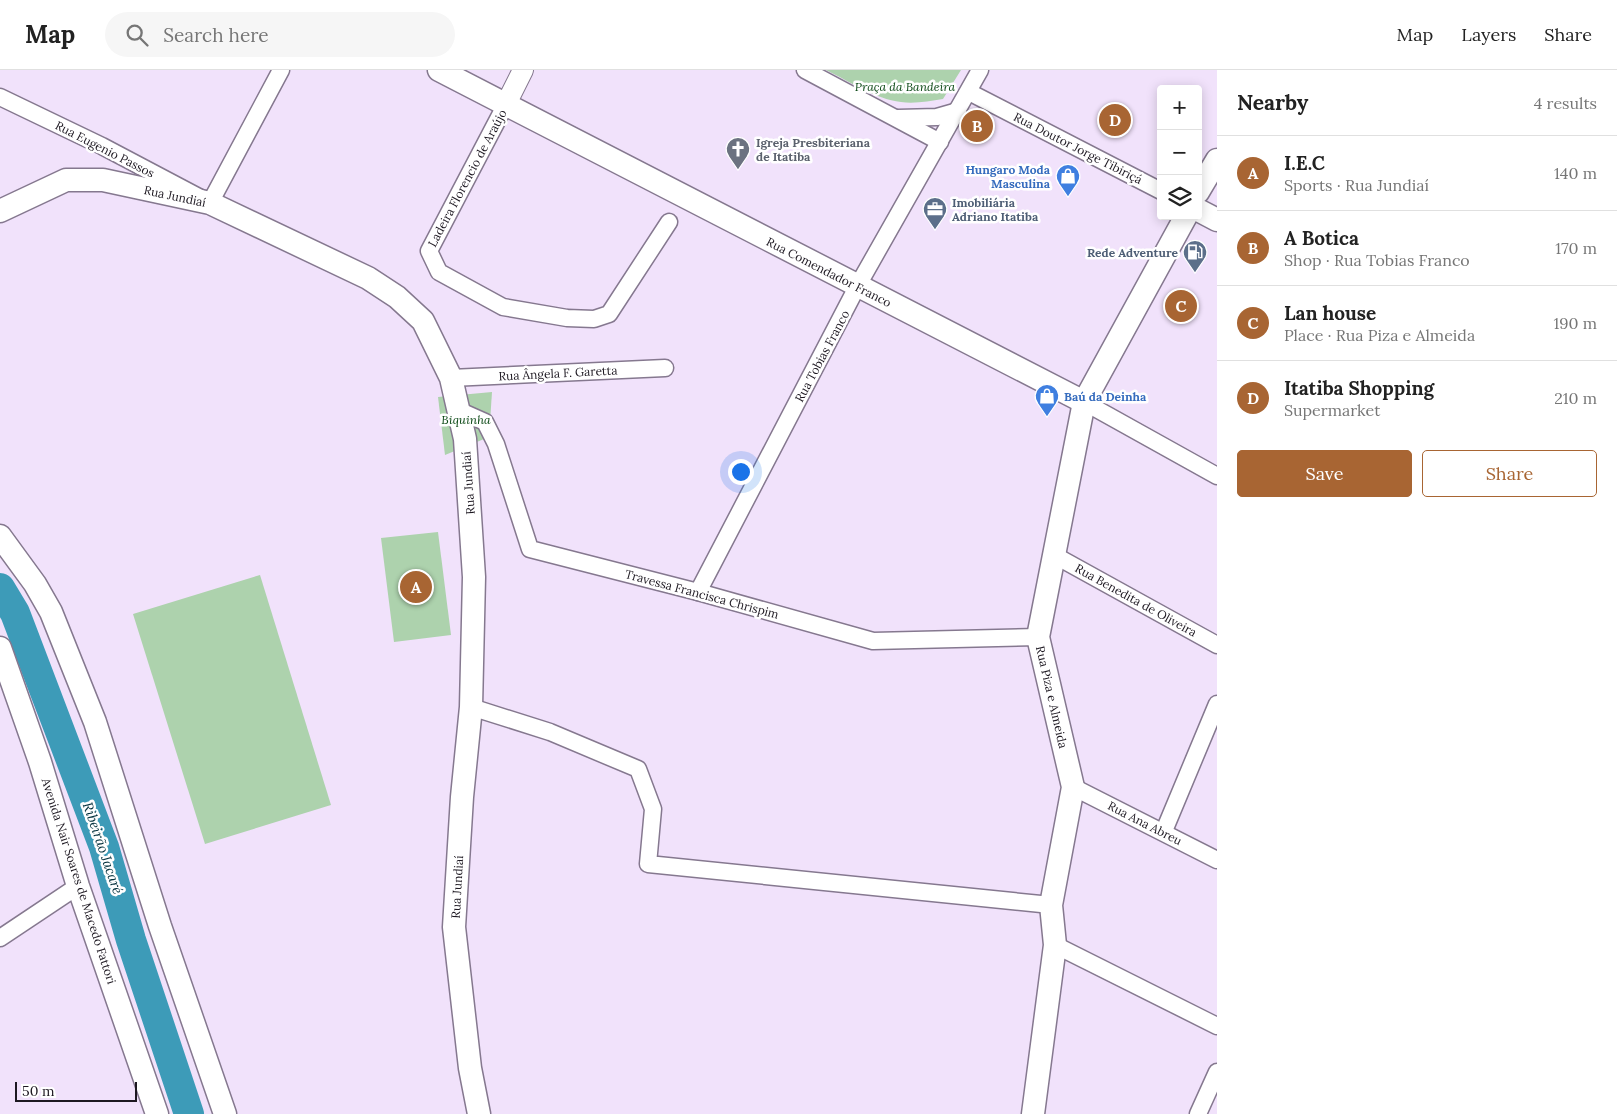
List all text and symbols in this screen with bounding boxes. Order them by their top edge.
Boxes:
search box [105,12,455,57]
text: Map [25,19,75,50]
icon: search [123,21,151,49]
text: Search here [163,23,269,47]
text: Map [1397,23,1433,46]
text: Layers [1461,23,1516,46]
text: Share [1544,23,1592,46]
park label: Praça da Bandeira [855,79,956,94]
map controls [1157,85,1202,220]
button: + [1157,85,1202,130]
text: Nearby [1237,89,1308,116]
text: 4 results [1534,93,1597,113]
pin: D [1099,101,1131,139]
street label: Ladeira Florencio de Araújo [424,107,510,249]
pin: B [961,107,993,145]
street label: Rua Doutor Jorge Tibiriçá [1011,109,1145,187]
street label: Rua Eugenio Passos [53,117,158,181]
button: − [1157,130,1202,175]
place label: Igreja Presbiteriana de Itatiba [756,135,871,164]
church icon: Igreja Presbiteriana de Itatiba [725,136,751,170]
text: I.E.C [1284,151,1325,175]
place label: Hungaro Moda Masculina [965,162,1051,191]
shop icon: Hungaro Moda Masculina [1055,163,1081,197]
text: A [1248,163,1258,183]
text: 140 m [1554,163,1597,183]
button: layers [1157,175,1202,220]
text: Sports · Rua Jundiaí [1284,175,1429,195]
street label: Rua Jundiaí [143,182,207,210]
place label: Imobiliária Adriano Itatiba [952,195,1039,224]
office icon: Imobiliária Adriano Itatiba [922,196,948,230]
text: A Botica [1284,226,1359,250]
street label: Rua Comendador Franco [764,234,894,310]
text: B [1248,238,1258,258]
text: 170 m [1555,238,1597,258]
fuel station icon: Rede Adventure [1182,239,1208,273]
place label: Rede Adventure [1087,245,1179,260]
text: Shop · Rua Tobias Franco [1284,250,1470,270]
pin: C [1165,287,1197,325]
text: Lan house [1284,301,1376,325]
street label: Rua Tobias Franco [791,308,853,404]
text: C [1247,313,1259,333]
text: 190 m [1553,313,1597,333]
text: Place · Rua Piza e Almeida [1284,325,1475,345]
street label: Rua Ângela F. Garetta [498,362,618,384]
text: Itatiba Shopping [1284,376,1434,400]
shop icon: Baú da Deinha [1034,383,1060,417]
text: D [1247,388,1259,408]
text: 210 m [1554,388,1597,408]
place label: Baú da Deinha [1064,389,1147,404]
text: Supermarket [1284,400,1380,420]
park label: Biquinha [441,412,491,427]
button: Save [1237,450,1412,497]
button: Share [1422,450,1597,497]
street label: Rua Jundiaí [458,451,478,515]
your location [728,459,754,485]
street label: Rua Benedita de Oliveira [1073,560,1199,640]
street label: Travessa Francisca Chrispim [623,566,781,622]
pin: A [400,568,432,606]
street label: Rua Piza e Almeida [1033,644,1071,750]
street label: Avenida Nair Soares de Macedo Fattori [38,775,119,986]
street label: Rua Ana Abreu [1105,798,1185,848]
water label: Ribeirão Jacaré [79,800,127,897]
street label: Rua Jundiaí [448,855,466,919]
scale bar [15,1079,138,1102]
text: 50 m [22,1082,55,1100]

